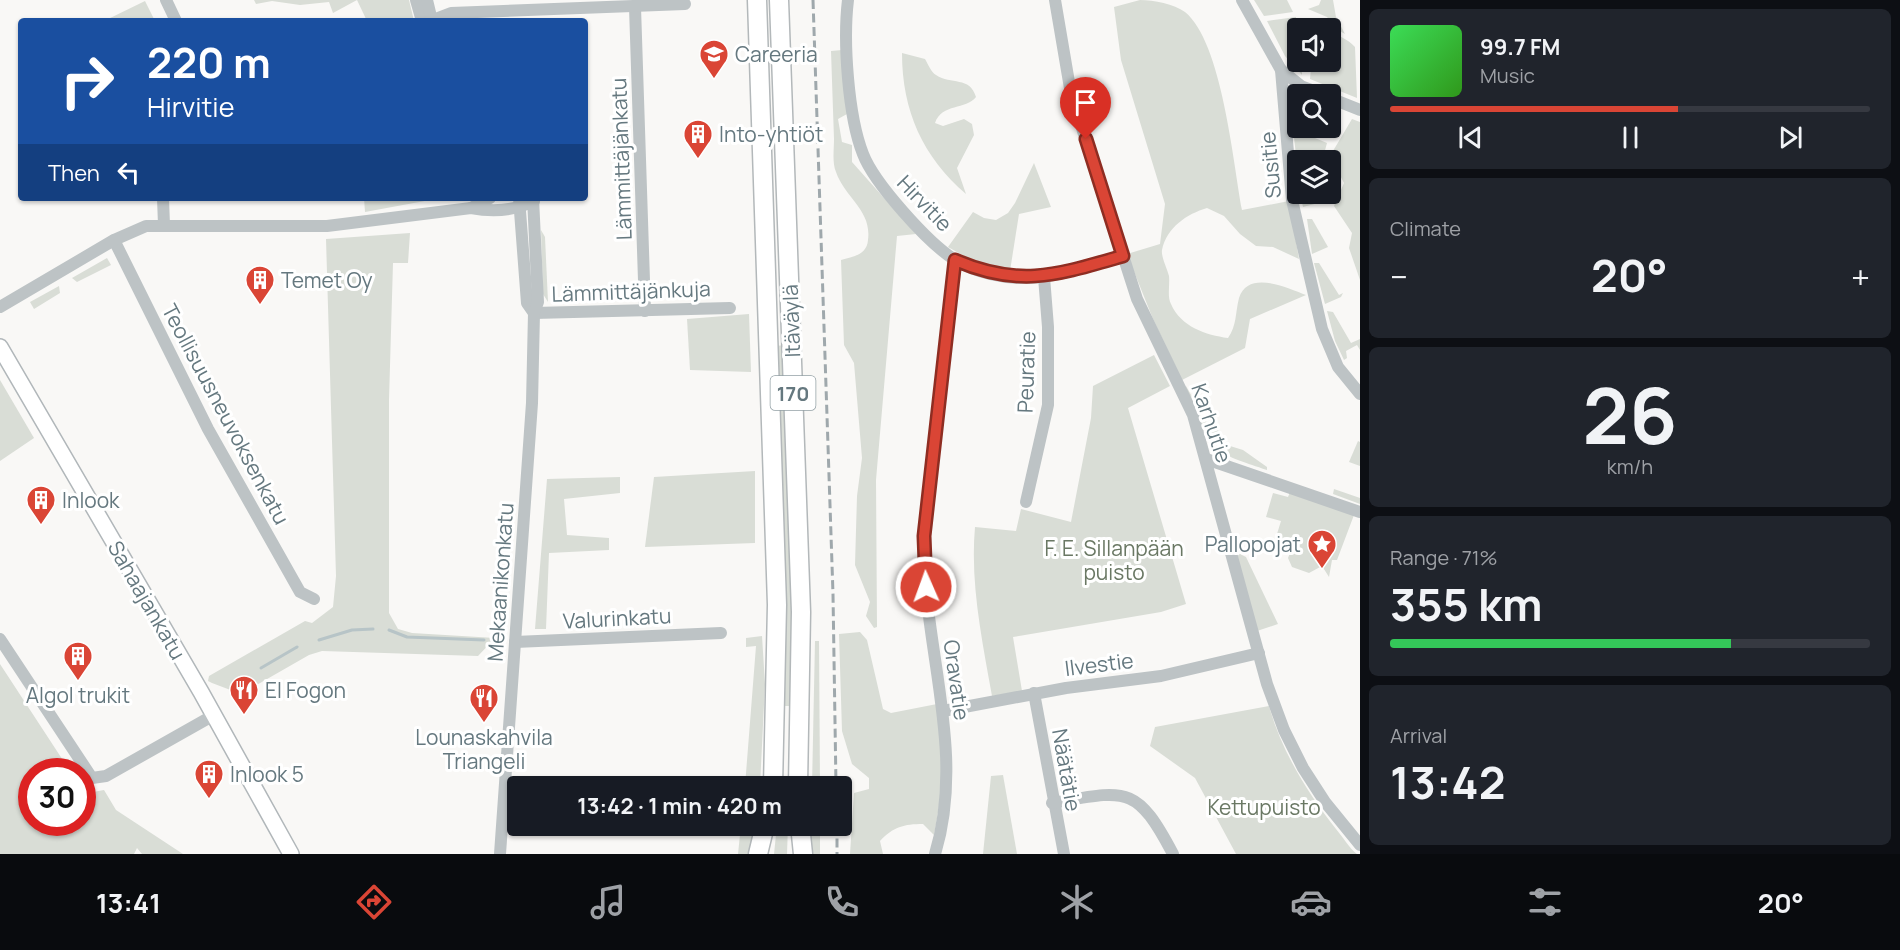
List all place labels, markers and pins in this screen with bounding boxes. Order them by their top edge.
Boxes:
school or university icon: Careeria [698,38,730,80]
place label: Careeria [735,40,818,68]
pin [1060,77,1111,139]
building icon: Into-yhtiöt [682,118,714,160]
place label: Into-yhtiöt [719,120,823,148]
building icon: Temet Oy [244,264,276,306]
place label: Temet Oy [281,266,373,294]
building icon: Inlook [25,484,57,526]
place label: Inlook [62,486,120,514]
place icon: Pallopojat [1306,528,1338,570]
place label: Pallopojat [1205,530,1301,558]
building icon: Algol trukit [62,640,94,682]
restaurant icon: El Fogon [228,674,260,716]
place label: El Fogon [265,676,346,704]
place label: Algol trukit [26,681,130,709]
restaurant icon: Lounaskahvila Triangeli [468,682,500,724]
place label: Lounaskahvila Triangeli [415,723,553,775]
building icon: Inlook 5 [193,758,225,800]
place label: Inlook 5 [230,760,304,788]

